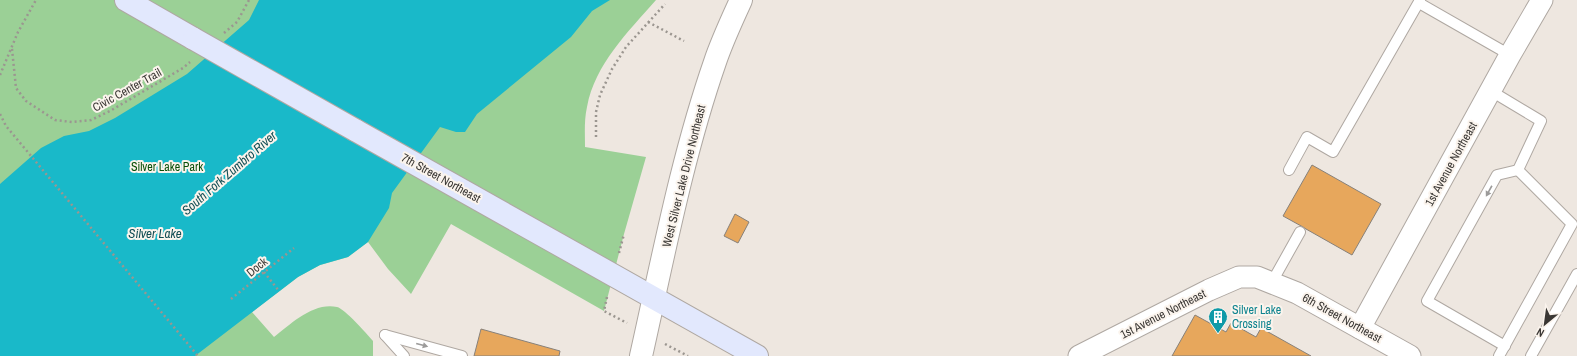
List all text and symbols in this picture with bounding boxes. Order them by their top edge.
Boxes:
street label: Civic Center Trail [90,64,164,116]
street label: West Silver Lake Drive Northeast [659,103,709,249]
street label: 1st Avenue Northeast [1421,119,1481,209]
water label: South Fork Zumbro River [178,127,280,219]
street label: 7th Street Northeast [399,150,484,206]
park label: Silver Lake Park [131,159,203,175]
one-way arrow [1485,185,1492,197]
water label: Silver Lake [128,225,182,242]
street label: Dock [243,254,271,280]
street label: 1st Avenue Northeast [1118,285,1209,342]
street label: 6th Street Northeast [1300,290,1385,346]
place label: Silver Lake Crossing [1232,302,1281,332]
north arrow [1525,304,1565,344]
building icon: Silver Lake Crossing [1207,306,1229,334]
text: N [1534,325,1546,340]
one-way arrow [417,342,429,348]

